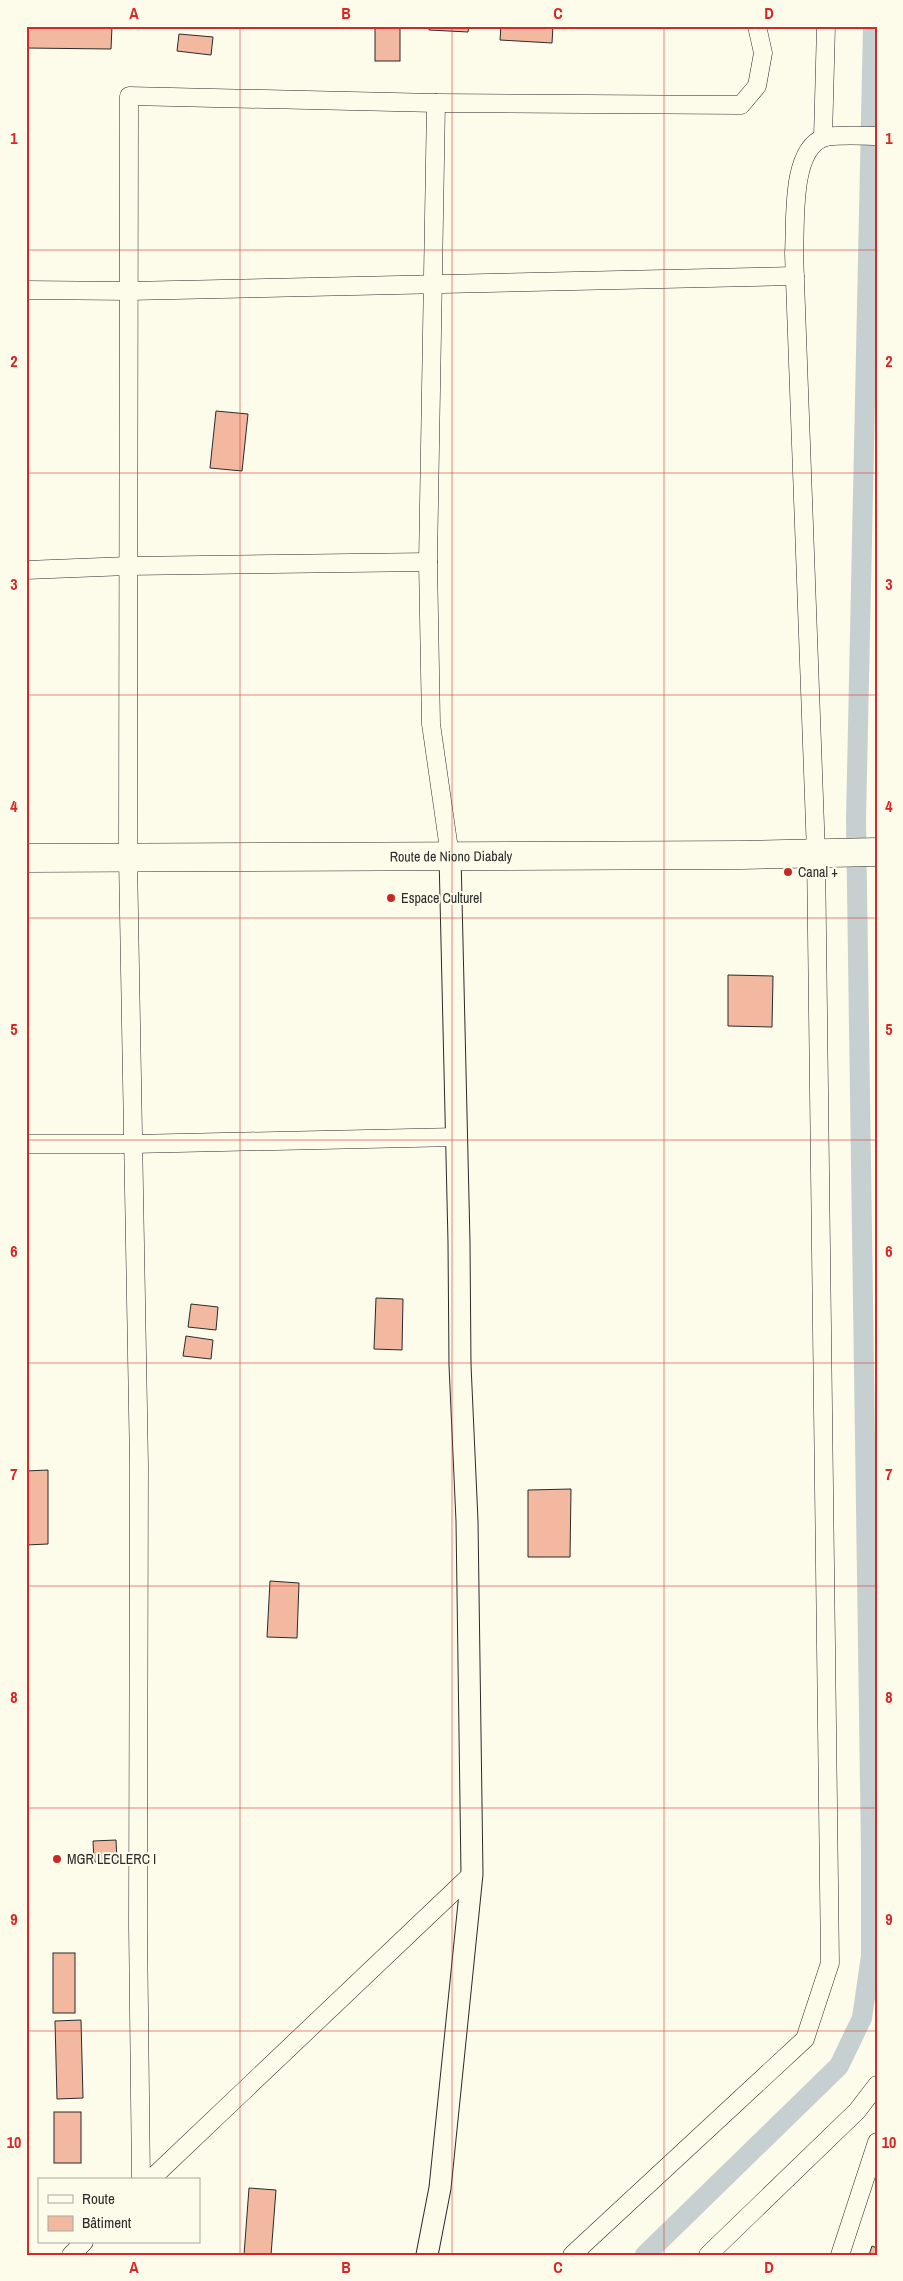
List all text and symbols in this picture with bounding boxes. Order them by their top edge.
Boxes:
text: A [129,2,139,24]
text: B [341,2,351,24]
text: C [553,2,563,24]
text: D [764,2,774,24]
text: 1 [10,127,18,149]
text: 1 [885,127,893,149]
text: 2 [10,350,18,372]
text: 2 [885,350,893,372]
text: 3 [10,573,18,595]
text: 3 [885,573,893,595]
text: 4 [10,795,18,817]
text: 4 [885,795,893,817]
street label: Route de Niono Diabaly [390,847,513,865]
place label: Canal + [798,863,838,881]
marker: Canal + [782,866,794,878]
place label: Espace Culturel [401,889,482,907]
marker: Espace Culturel [385,892,397,904]
text: 5 [10,1018,18,1040]
text: 5 [885,1018,893,1040]
text: 6 [10,1240,18,1262]
text: 6 [885,1240,893,1262]
text: 7 [10,1463,18,1485]
text: 7 [885,1463,893,1485]
text: 8 [10,1686,18,1708]
text: 8 [885,1686,893,1708]
place label: MGR LECLERC I [67,1850,156,1868]
marker: MGR LECLERC I [51,1853,63,1865]
text: 9 [10,1908,18,1930]
text: 9 [885,1908,893,1930]
text: 10 [7,2131,21,2153]
text: 10 [882,2131,896,2153]
legend [38,2178,200,2244]
text: Route [82,2188,115,2209]
text: Bâtiment [82,2212,132,2233]
text: A [129,2256,139,2278]
text: B [341,2256,351,2278]
text: C [553,2256,563,2278]
text: D [764,2256,774,2278]

